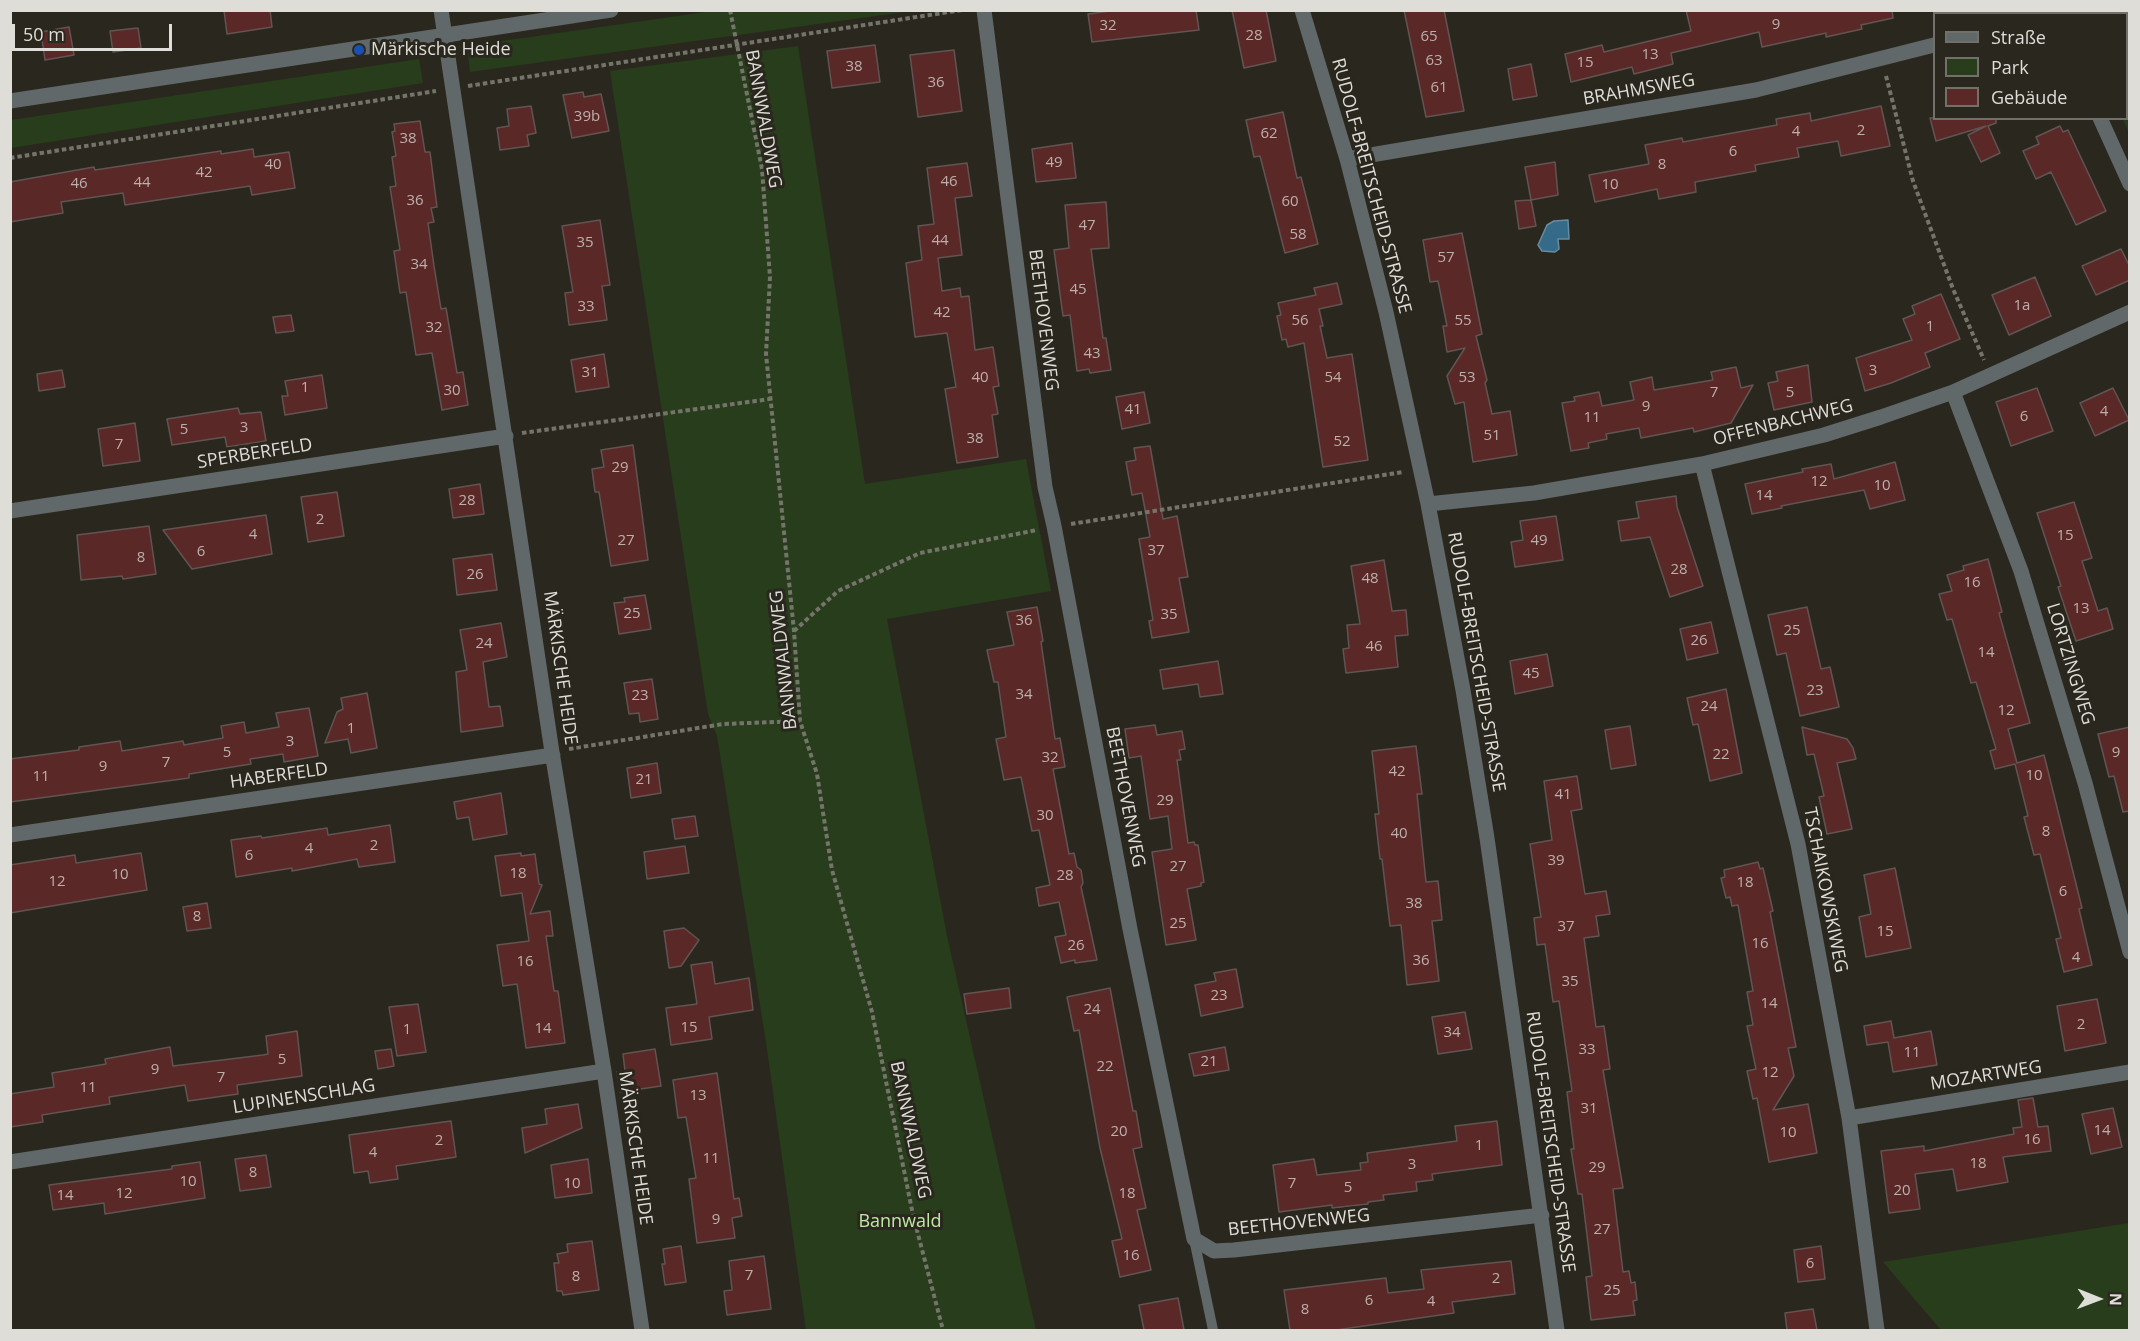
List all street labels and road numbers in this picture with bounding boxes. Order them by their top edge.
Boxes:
street label: BANNWALDWEG [740,48,786,190]
street label: RUDOLF-BREITSCHEID-STRASSE [1326,56,1416,316]
street label: BRAHMSWEG [1581,70,1697,110]
street label: BEETHOVENWEG [1024,248,1062,392]
street label: OFFENBACHWEG [1711,395,1855,451]
street label: SPERBERFELD [196,434,314,474]
street label: RUDOLF-BREITSCHEID-STRASSE [1442,530,1510,794]
street label: BANNWALDWEG [766,589,802,731]
street label: MÄRKISCHE HEIDE [539,590,581,746]
street label: LORTZINGWEG [2041,601,2099,727]
street label: BEETHOVENWEG [1101,725,1149,869]
street label: HABERFELD [228,758,330,794]
street label: TSCHAIKOWSKIWEG [1798,805,1852,975]
street label: RUDOLF-BREITSCHEID-STRASSE [1521,1010,1579,1274]
street label: MOZARTWEG [1929,1057,2043,1095]
street label: BANNWALDWEG [885,1059,935,1201]
street label: MÄRKISCHE HEIDE [614,1070,656,1226]
street label: LUPINENSCHLAG [231,1075,377,1119]
street label: BEETHOVENWEG [1227,1205,1371,1241]

